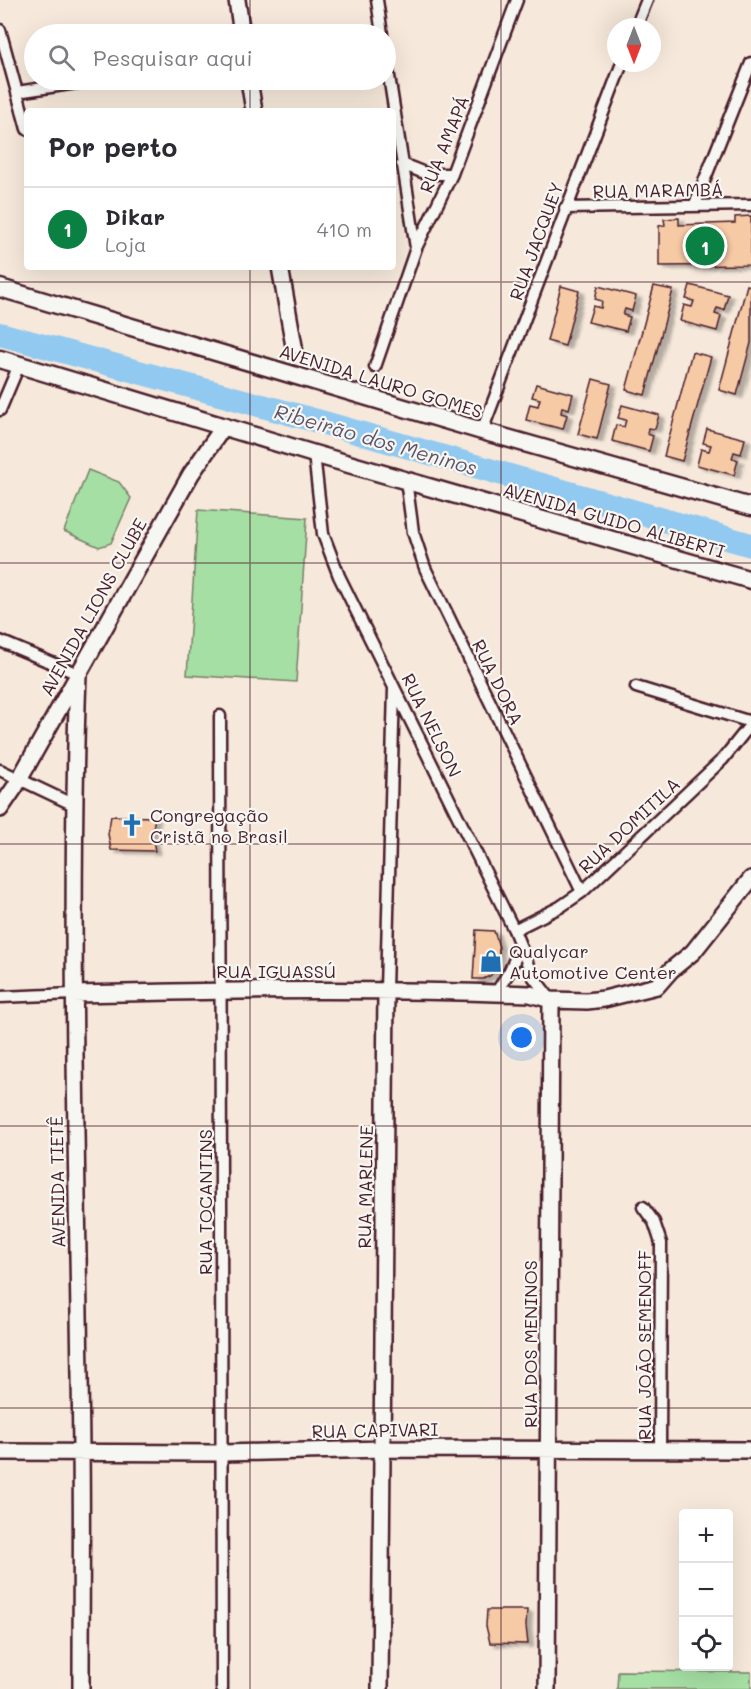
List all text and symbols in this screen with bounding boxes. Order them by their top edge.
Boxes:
north arrow [607,18,661,72]
search box [24,24,396,90]
icon: search [45,41,78,74]
text: Pesquisar aqui [93,43,253,72]
street label: RUA AMAPÁ [414,92,474,196]
text: Por perto [48,130,177,164]
street label: RUA MARAMBÁ [593,177,723,203]
street label: RUA JACQUEY [504,179,568,303]
text: Dikar [105,202,165,231]
text: 1 [63,216,72,242]
text: 410 m [317,216,372,242]
pin: 1 [686,224,724,268]
text: Loja [105,231,147,257]
street label: AVENIDA LAURO GOMES [276,339,486,423]
water label: Ribeirão dos Meninos [272,398,480,480]
street label: AVENIDA GUIDO ALIBERTI [500,477,728,563]
street label: AVENIDA LIONS CLUBE [34,514,152,700]
street label: RUA DORA [467,635,529,729]
street label: RUA NELSON [397,669,467,781]
street label: RUA DOMITILA [573,772,685,878]
place label: Congregação Cristã no Brasil [150,803,288,848]
church icon: Congregação Cristã no Brasil [119,812,145,838]
place label: Qualycar Automotive Center [509,939,677,984]
shop icon: Qualycar Automotive Center [478,948,504,974]
street label: RUA IGUASSÚ [216,959,336,983]
your location [507,1023,536,1052]
street label: AVENIDA TIETÊ [44,1116,70,1248]
street label: RUA MARLENE [352,1125,378,1249]
street label: RUA TOCANTINS [193,1129,217,1275]
street label: RUA JOÃO SEMENOFF [632,1250,656,1440]
street label: RUA DOS MENINOS [518,1260,542,1428]
street label: RUA CAPIVARI [311,1417,439,1443]
map controls [679,1509,733,1671]
button: + [679,1509,733,1563]
button: − [679,1563,733,1617]
button: locate [679,1617,733,1671]

